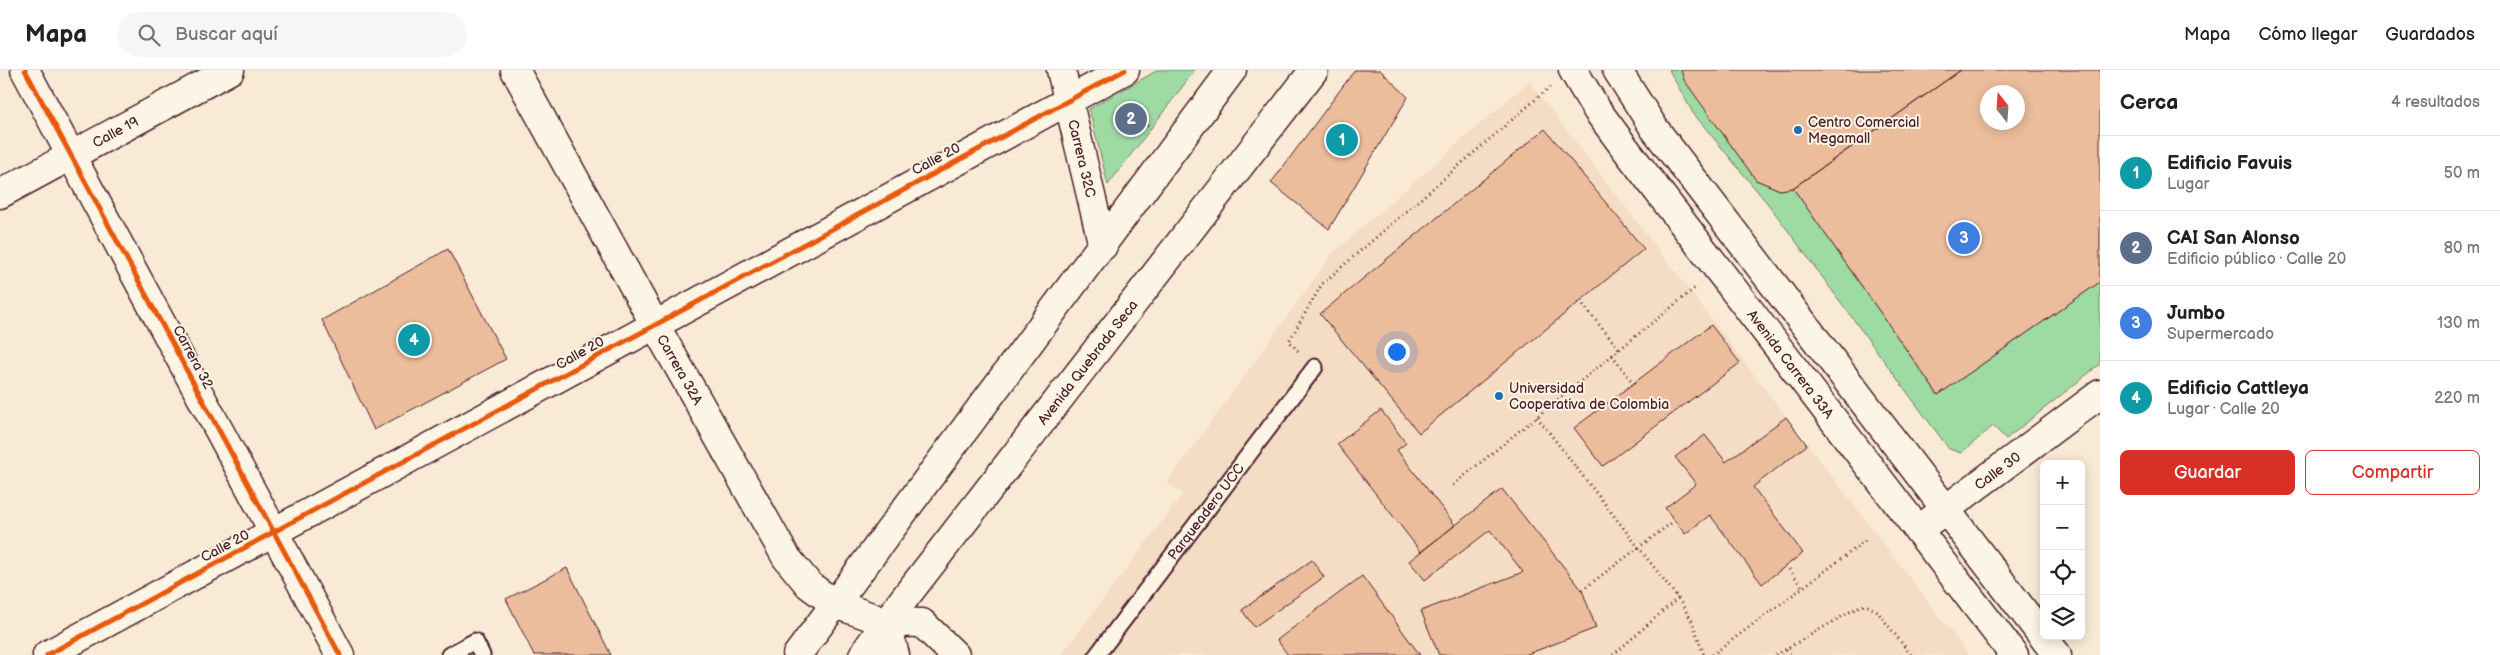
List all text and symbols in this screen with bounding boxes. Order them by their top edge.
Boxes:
search box [117,12,467,57]
text: Mapa [25,20,87,49]
icon: search [135,21,163,49]
text: Buscar aquí [175,23,278,46]
text: Mapa [2184,24,2230,45]
text: Cómo llegar [2258,24,2357,45]
text: Guardados [2385,24,2475,45]
north arrow [1980,85,2025,130]
text: Cerca [2120,90,2178,115]
text: 4 resultados [2391,93,2480,112]
pin: 2 [1115,100,1147,138]
street label: Calle 19 [89,113,141,151]
place label: Centro Comercial Megamall [1808,114,1919,147]
street label: Carrera 32C [1065,118,1100,199]
pin: 1 [1326,121,1358,159]
marker: Centro Comercial Megamall [1792,124,1804,136]
street label: Calle 20 [909,139,963,179]
text: Edificio Favuis [2167,152,2292,175]
text: 1 [2133,164,2139,183]
text: 50 m [2444,164,2480,183]
text: Lugar [2167,175,2209,194]
pin: 3 [1948,219,1980,257]
text: CAI San Alonso [2167,227,2300,250]
text: 2 [2131,239,2141,258]
text: 80 m [2444,239,2480,258]
text: Edificio público · Calle 20 [2167,250,2346,269]
street label: Avenida Quebrada Seca [1034,296,1141,428]
text: Jumbo [2167,302,2225,325]
street label: Avenida Carrera 33A [1744,306,1838,422]
text: 3 [2131,314,2141,333]
text: 130 m [2437,314,2480,333]
pin: 4 [398,321,430,359]
street label: Carrera 32 [169,322,217,392]
text: Supermercado [2167,325,2274,344]
street label: Carrera 32A [654,331,707,408]
street label: Calle 20 [553,333,607,373]
your location [1384,339,1410,365]
text: Edificio Cattleya [2167,377,2309,400]
place label: Universidad Cooperativa de Colombia [1509,380,1669,413]
text: 4 [2131,389,2141,408]
text: 220 m [2434,389,2480,408]
marker: Universidad Cooperativa de Colombia [1493,390,1505,402]
text: Lugar · Calle 20 [2167,400,2280,419]
street label: Calle 30 [1971,448,2024,493]
button: Guardar [2120,450,2295,495]
button: Compartir [2305,450,2480,495]
street label: Parqueadero UCC [1164,460,1248,563]
map controls [2040,460,2085,640]
button: + [2040,460,2085,505]
button: − [2040,505,2085,550]
street label: Calle 20 [198,526,252,566]
button: locate [2040,550,2085,595]
button: layers [2040,595,2085,640]

